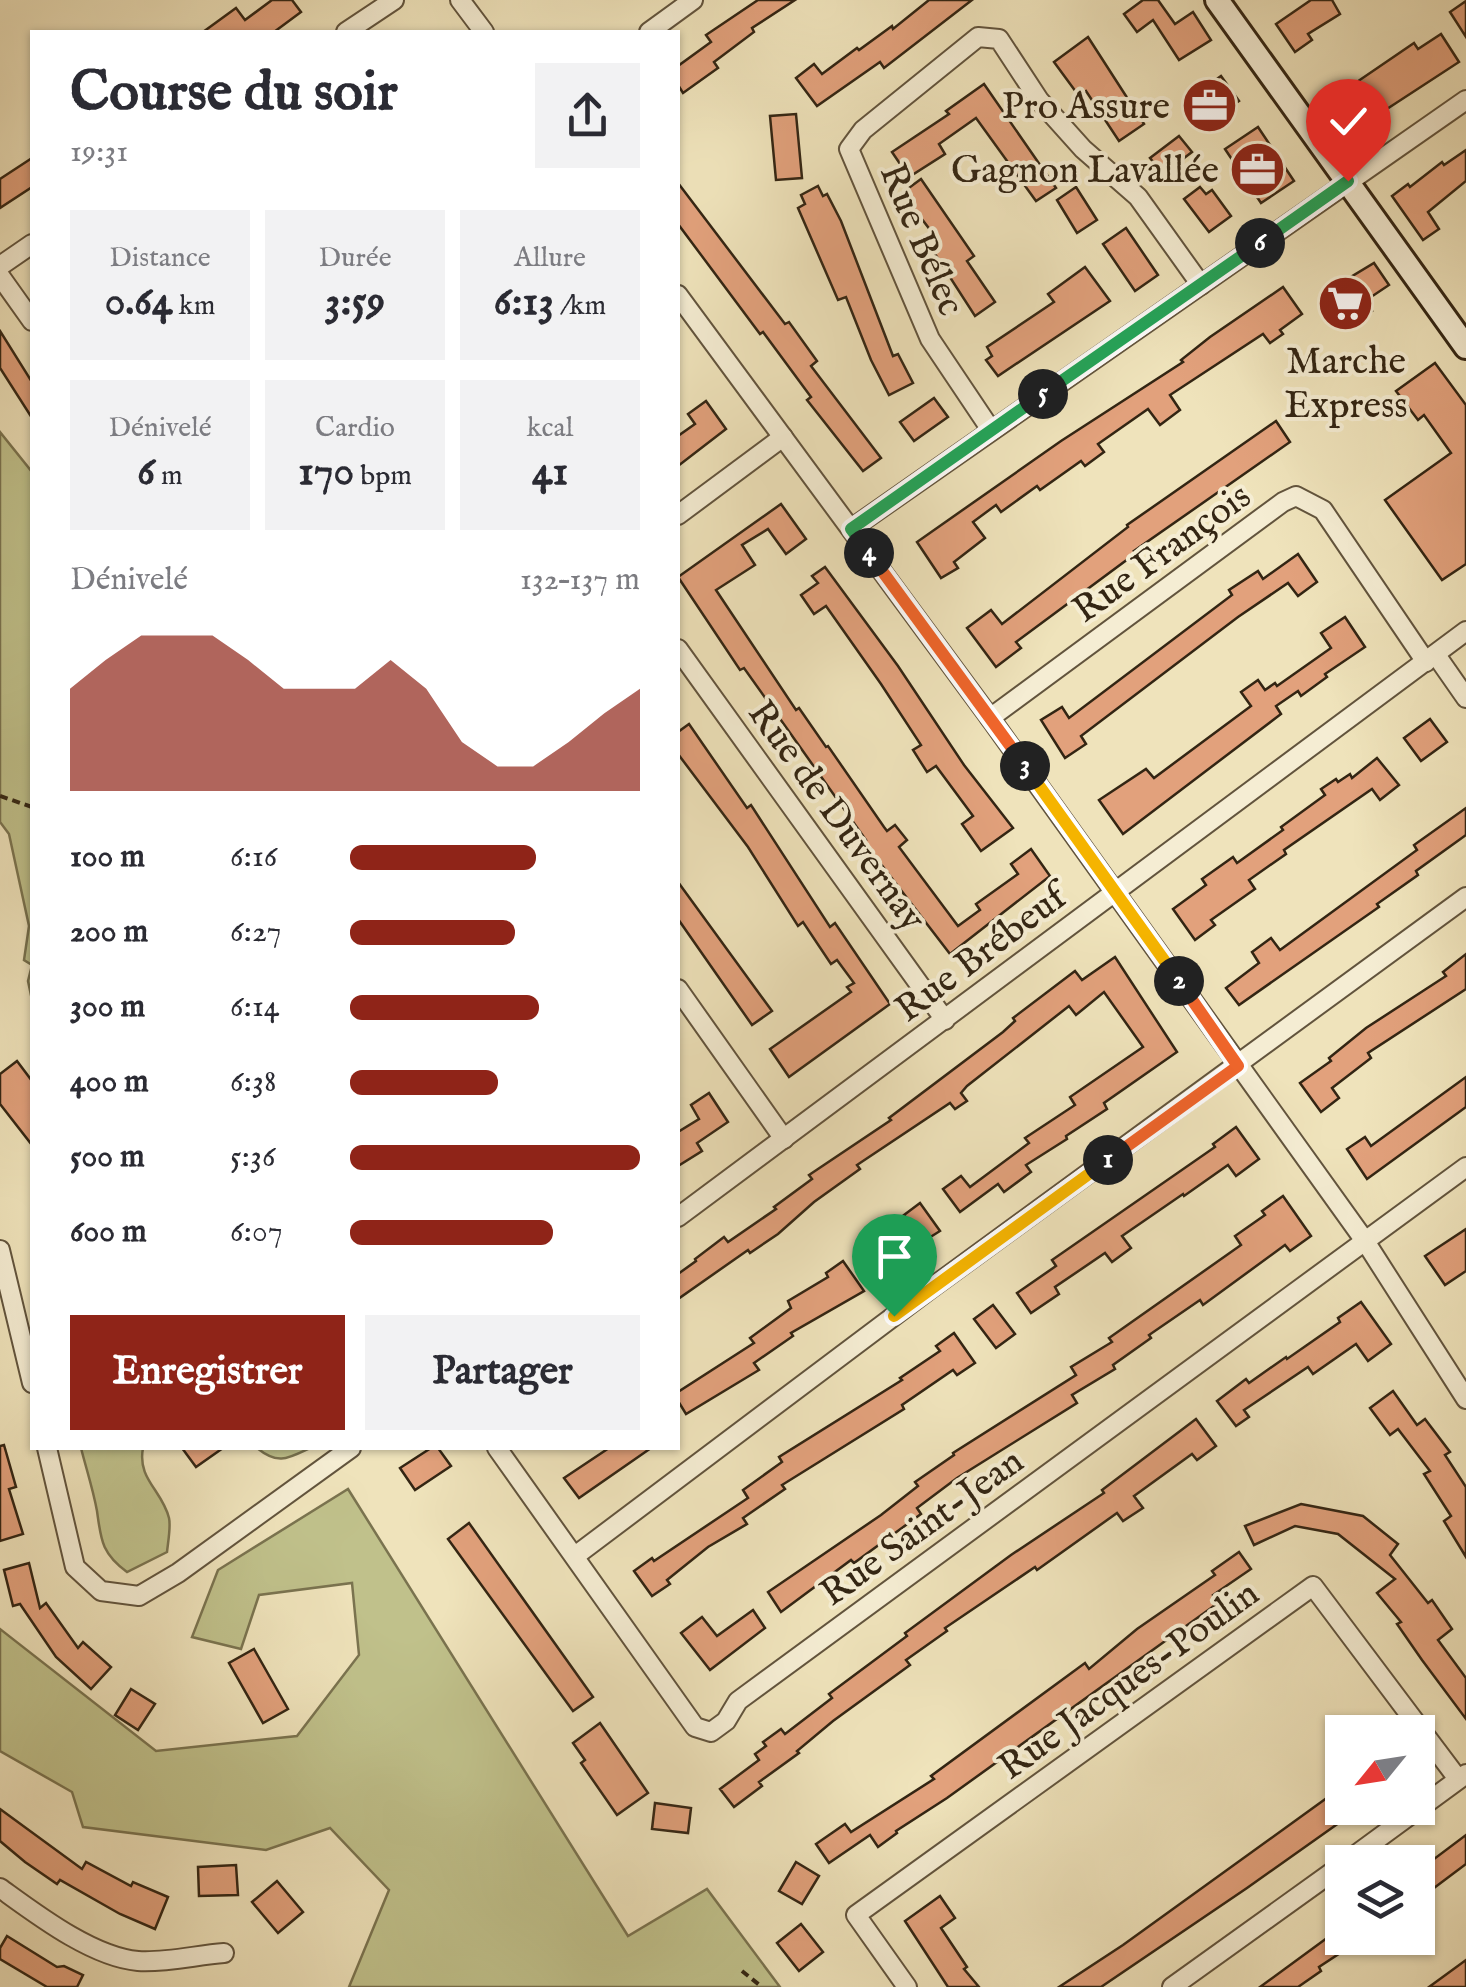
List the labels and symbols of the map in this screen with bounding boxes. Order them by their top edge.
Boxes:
office icon: Pro Assure [1179,75,1239,135]
pin [1306,79,1391,182]
place label: Pro Assure [1002,84,1170,132]
office icon: Gagnon Lavallée [1228,139,1288,199]
place label: Gagnon Lavallée [951,148,1219,196]
street label: Rue Bélec [867,157,974,324]
pin: 6 [1235,218,1285,268]
supermarket icon: Marche Express [1316,273,1376,333]
place label: Marche Express [1284,339,1408,431]
pin: 5 [1018,369,1068,419]
street label: Rue François [1064,474,1261,635]
pin: 4 [844,528,894,578]
street label: Rue de Duvernay [736,692,936,942]
pin: 3 [1000,741,1050,791]
street label: Rue Brébeuf [887,871,1082,1034]
pin: 2 [1154,956,1204,1006]
pin: 1 [1083,1135,1133,1185]
pin [852,1214,937,1317]
street label: Rue Saint-Jean [812,1439,1034,1618]
street label: Rue Jacques-Poulin [990,1571,1269,1792]
north arrow [1325,1715,1435,1825]

